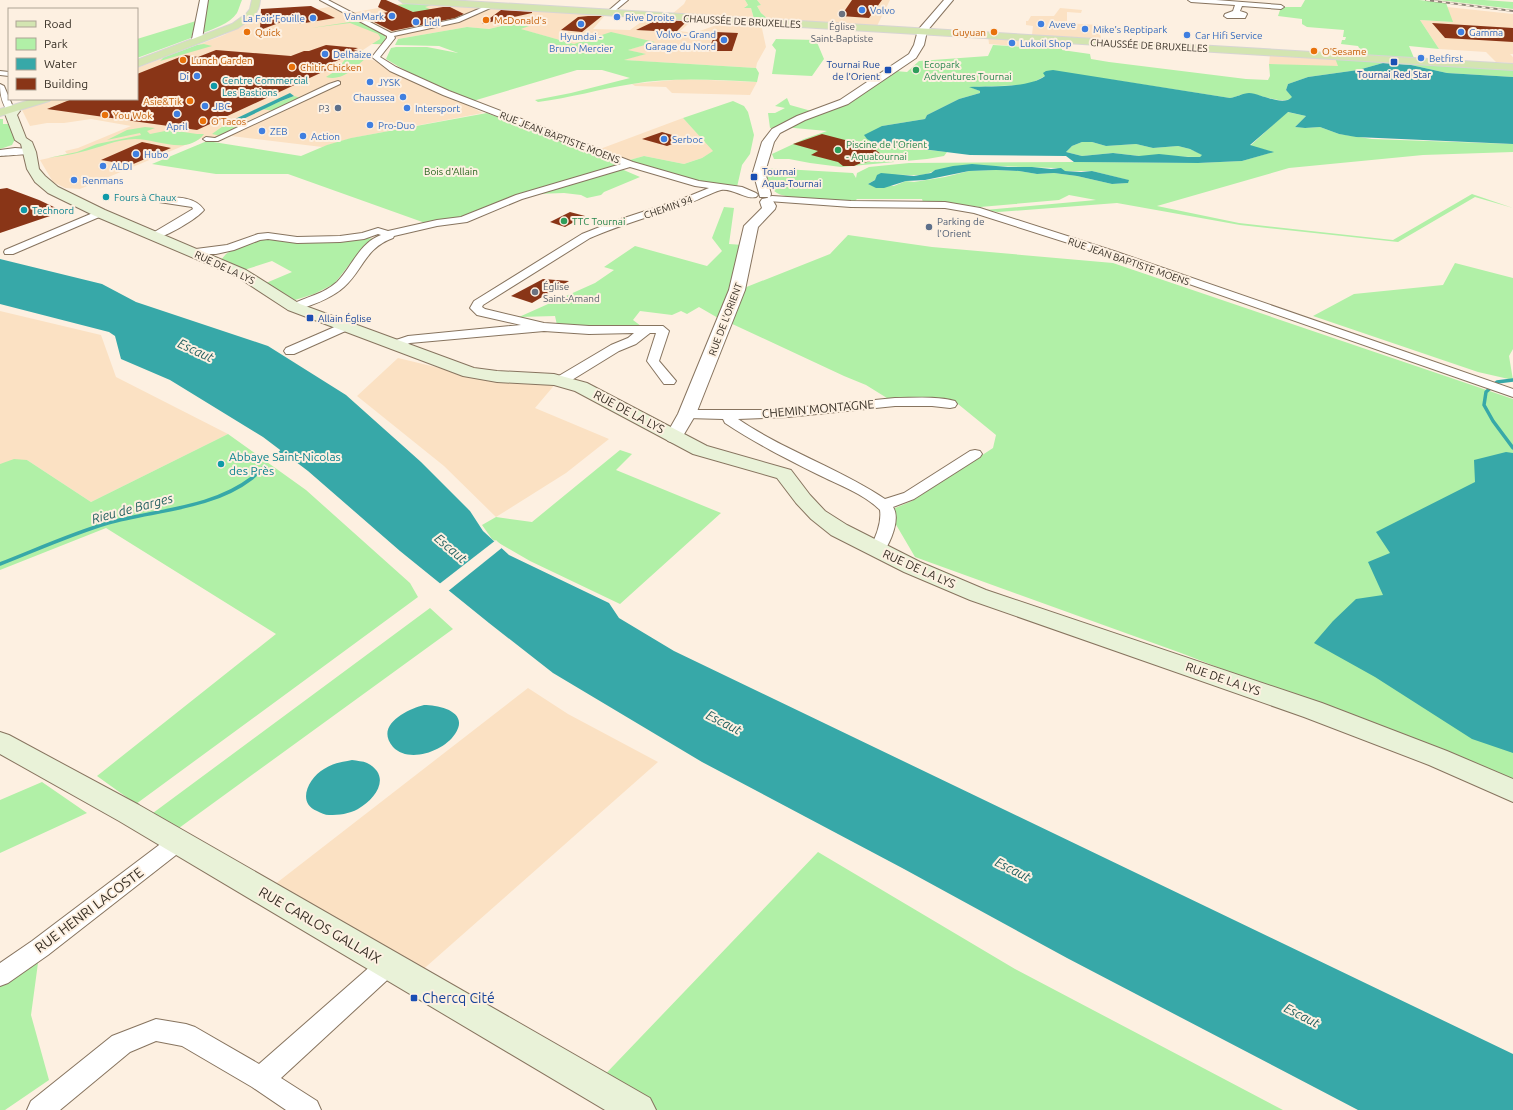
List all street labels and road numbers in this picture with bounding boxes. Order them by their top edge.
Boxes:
street label: CHAUSSÉE DE BRUXELLES [683,12,801,30]
street label: CHAUSSÉE DE BRUXELLES [1090,36,1208,54]
street label: RUE JEAN BAPTISTE MOENS [498,109,621,165]
street label: CHEMIN 94 [642,194,694,221]
street label: RUE JEAN BAPTISTE MOENS [1067,235,1191,287]
street label: RUE DE LA LYS [193,249,257,286]
street label: RUE DE L'ORIENT [707,281,745,357]
street label: RUE DE LA LYS [592,387,667,436]
street label: CHEMIN MONTAGNE [761,397,875,420]
street label: RUE DE LA LYS [881,547,958,590]
street label: RUE DE LA LYS [1184,660,1262,697]
street label: RUE HENRI LACOSTE [32,864,146,956]
street label: RUE CARLOS GALLAIX [256,883,384,967]

